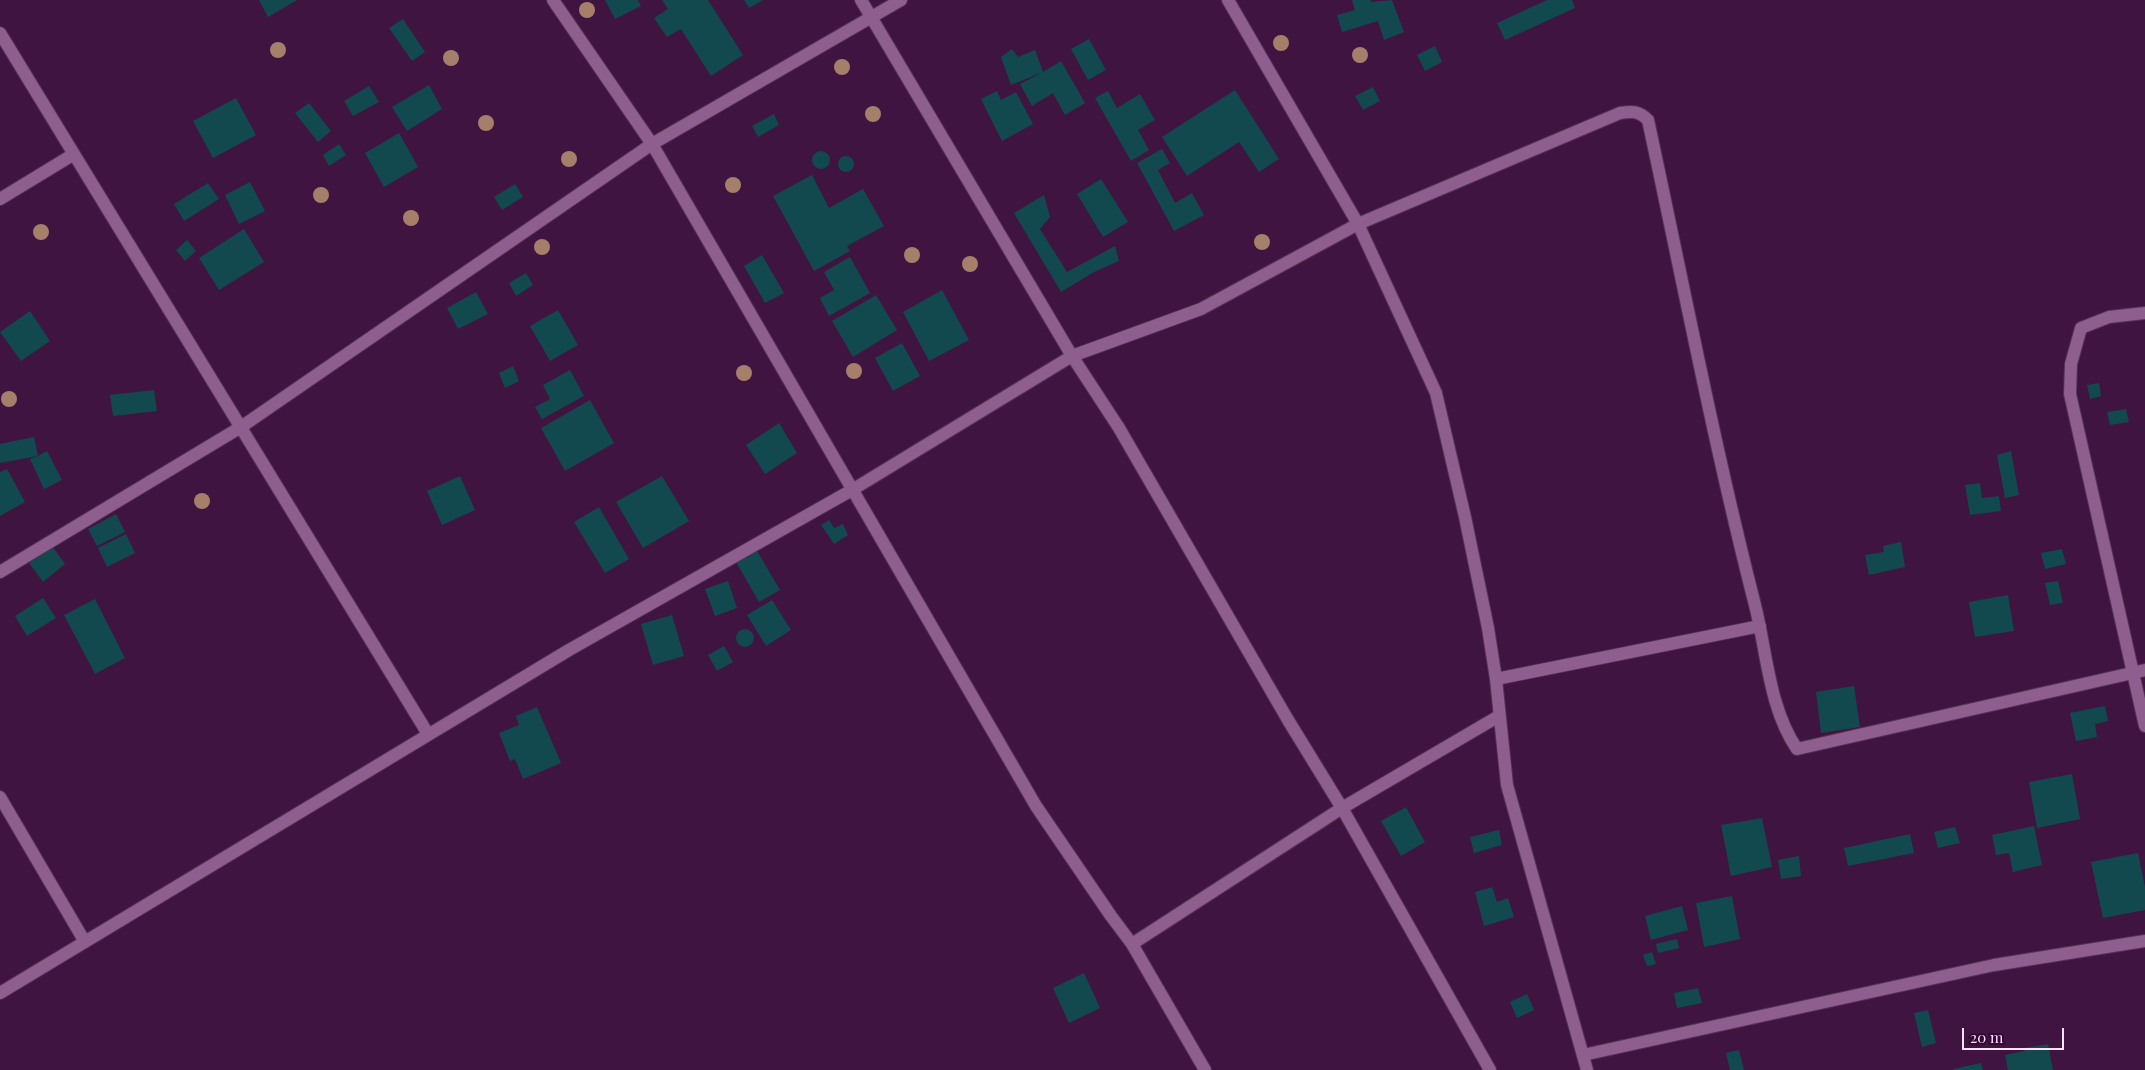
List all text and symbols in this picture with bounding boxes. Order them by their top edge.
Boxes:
scale bar [1965,1018,2068,1050]
text: 20 m [1970,1027,2003,1047]

